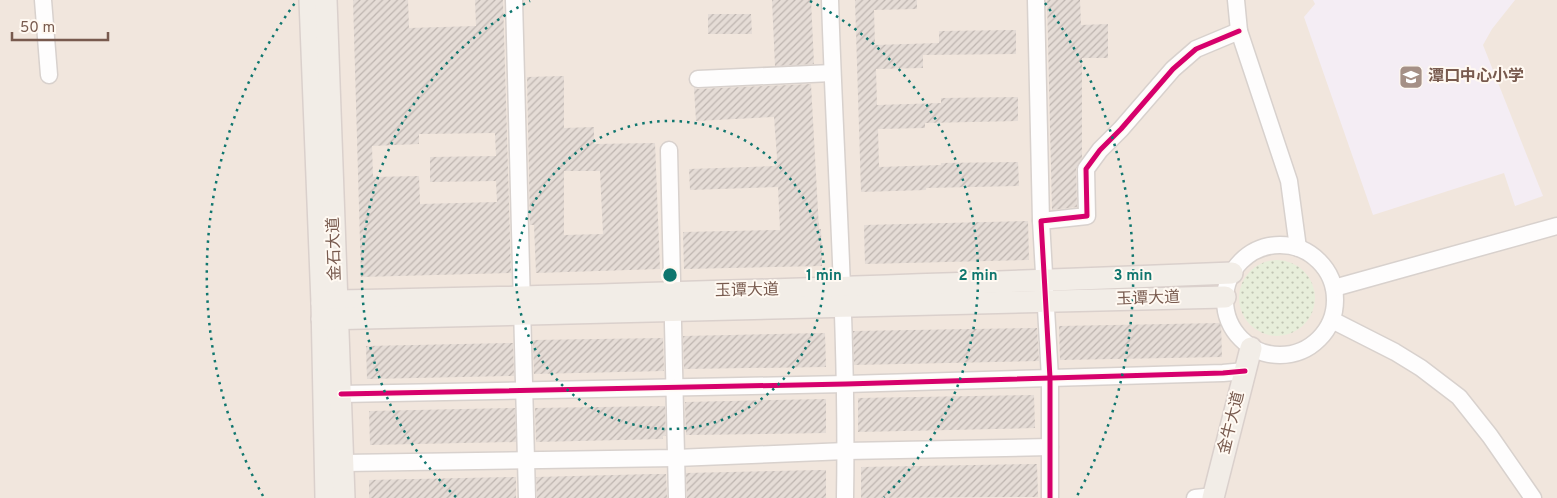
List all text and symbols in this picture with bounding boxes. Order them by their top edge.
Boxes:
scale bar [12,10,109,42]
text: 50 m [20,19,55,38]
school or university icon: 潭口中心小学 [1398,64,1424,90]
place label: 潭口中心小学 [1428,67,1524,87]
street label: 金石大道 [324,217,346,281]
centre of rings [661,266,679,284]
text: 1 min [806,267,842,286]
text: 2 min [958,267,998,286]
text: 3 min [1113,267,1153,286]
street label: 玉谭大道 [715,280,779,302]
street label: 玉谭大道 [1116,288,1180,310]
street label: 金牛大道 [1215,390,1249,456]

